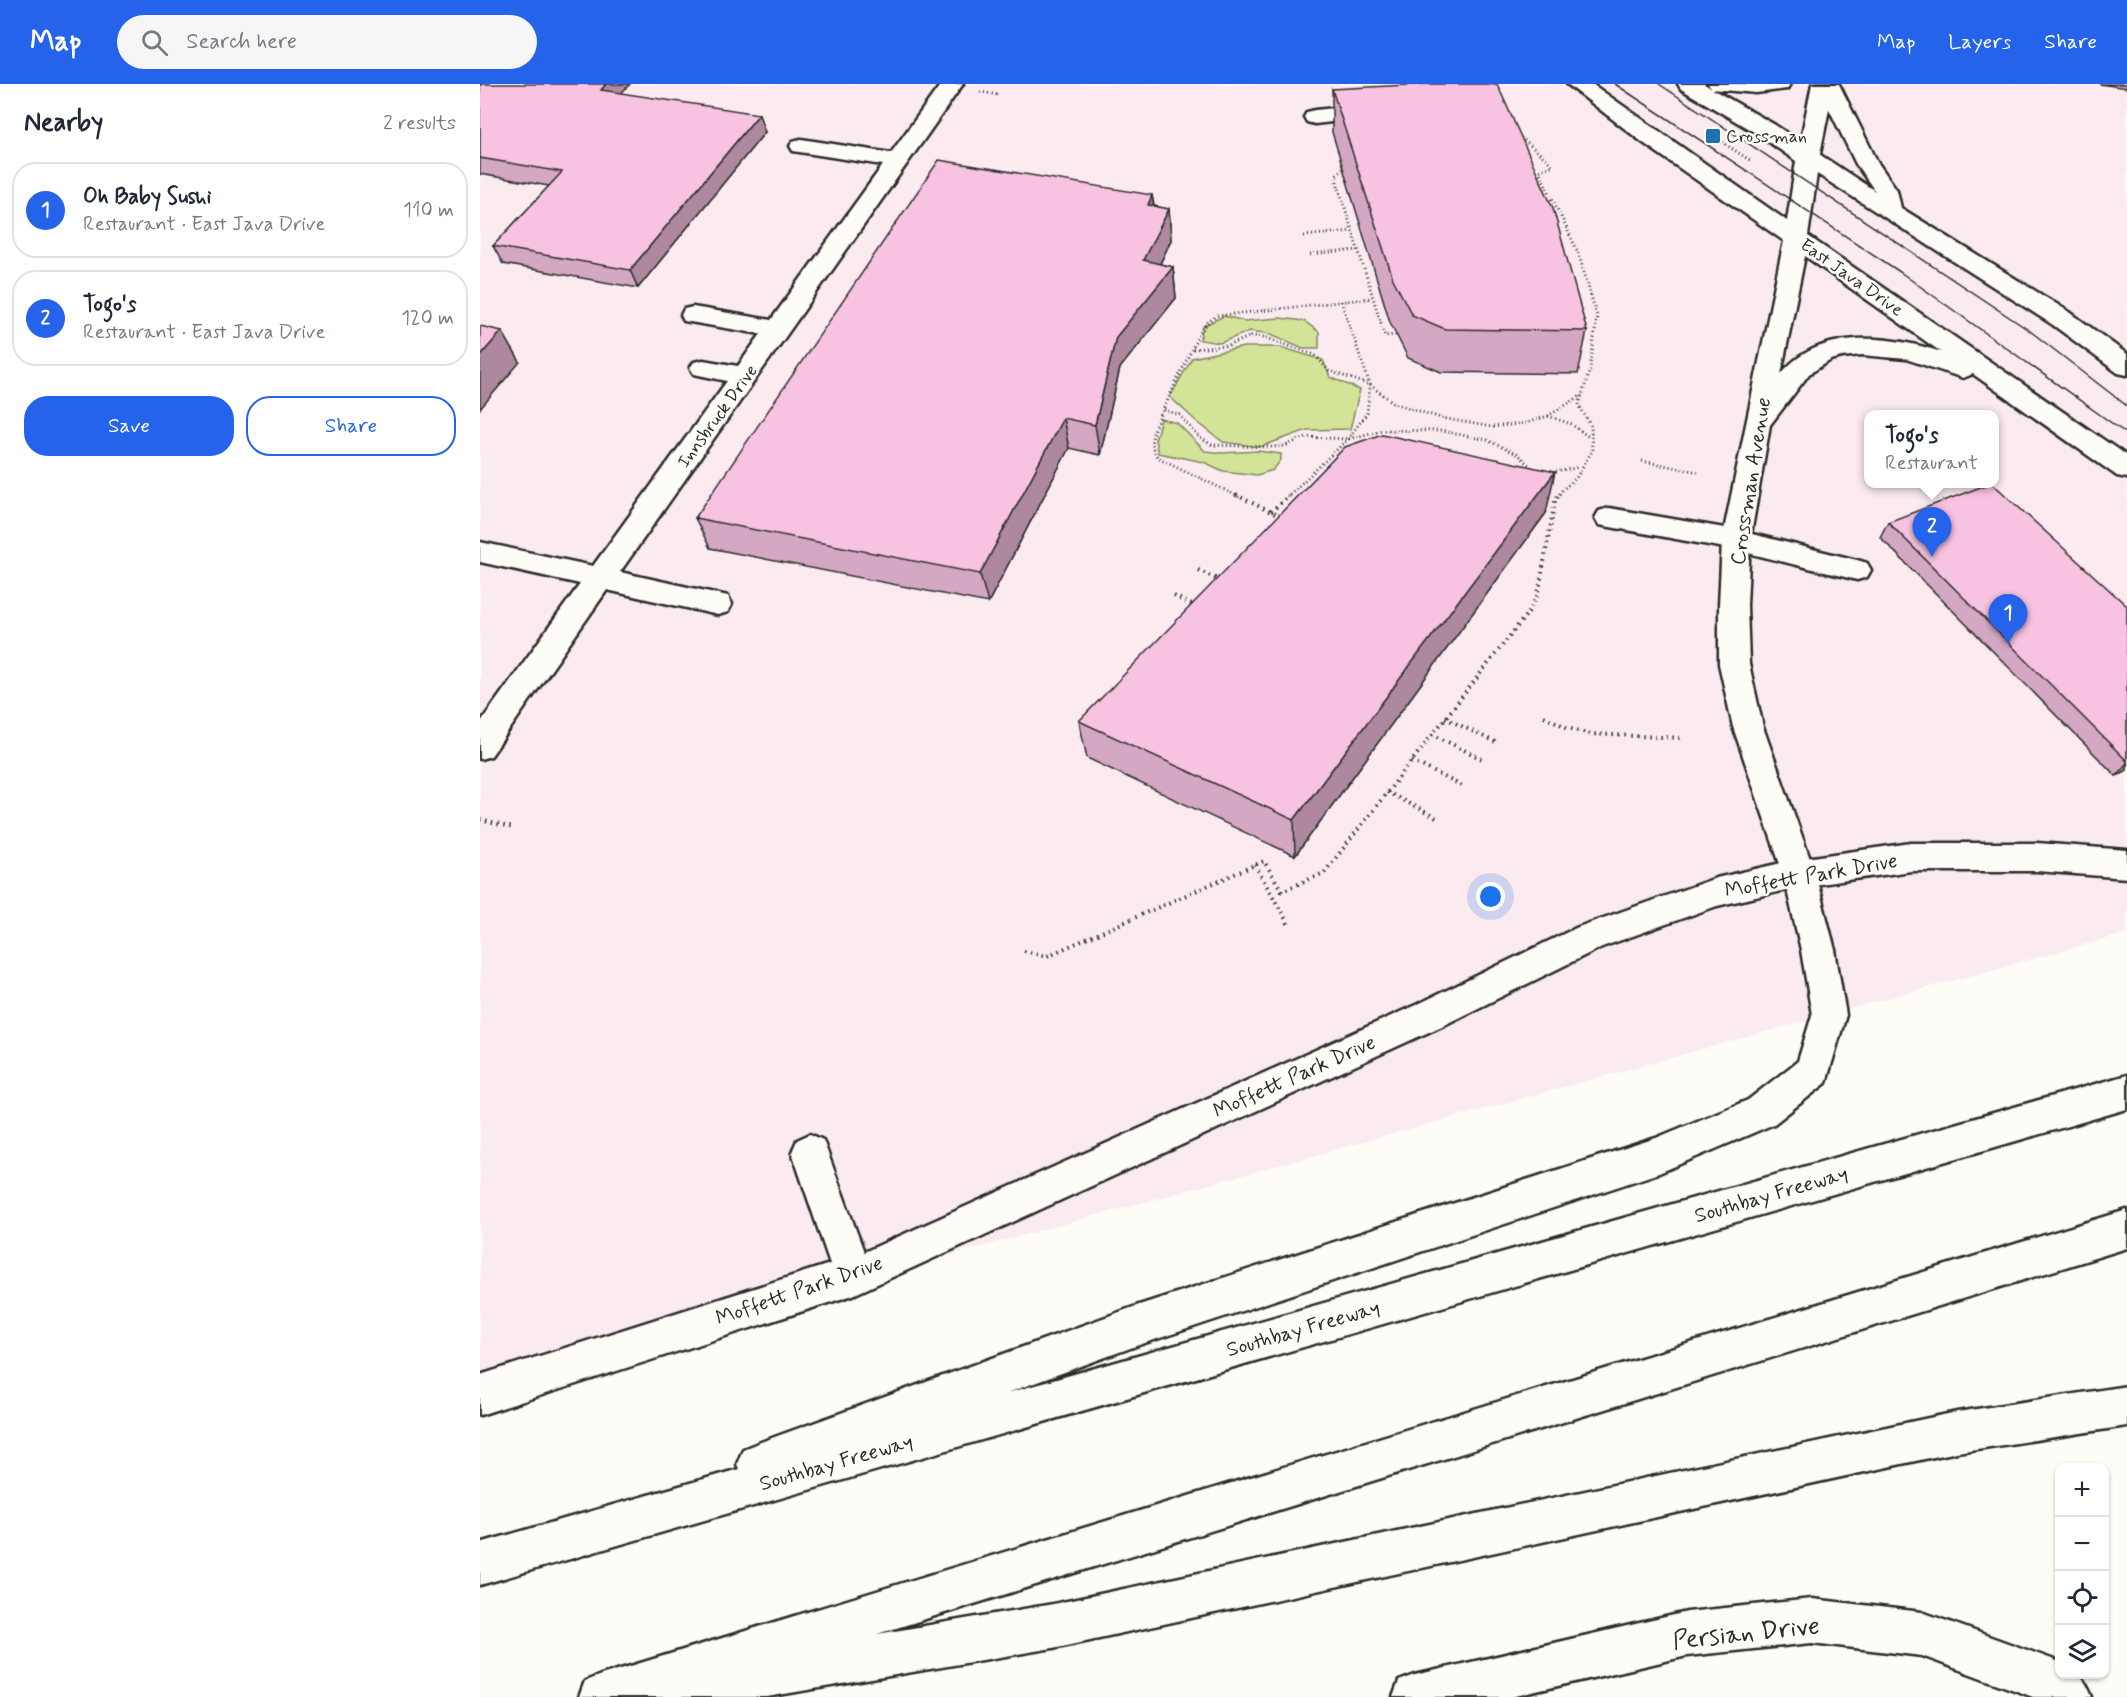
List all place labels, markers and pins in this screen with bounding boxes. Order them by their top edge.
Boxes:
place label: Crossman [1726,125,1807,149]
marker: Crossman [1704,127,1722,145]
pin: 2 [1912,508,1952,557]
pin: 1 [1988,594,2027,644]

